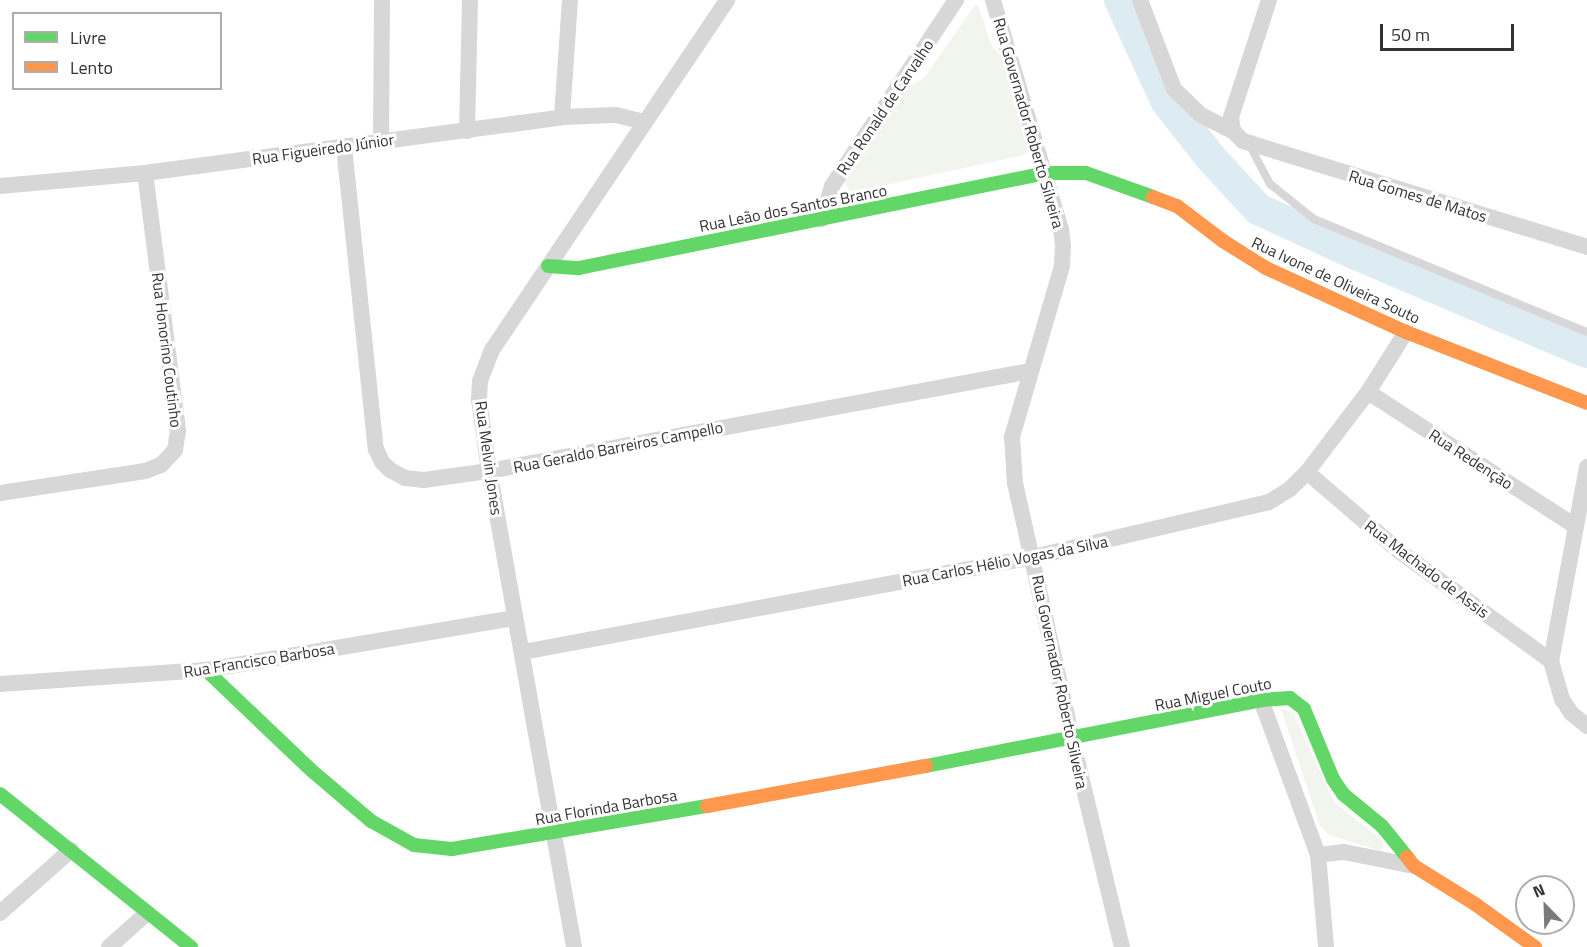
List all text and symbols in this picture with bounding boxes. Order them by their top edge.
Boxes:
legend [12,12,222,90]
scale bar [1383,12,1516,50]
street label: Rua Governador Roberto Silveira [990,16,1068,230]
text: 50 m [1391,21,1430,48]
text: Livre [70,24,106,51]
street label: Rua Ronald de Carvalho [833,36,937,178]
text: Lento [70,54,113,81]
street label: Rua Figueiredo Júnior [251,130,395,168]
street label: Rua Gomes de Matos [1347,166,1489,226]
street label: Rua Leão dos Santos Branco [697,180,889,236]
street label: Rua Ivone de Oliveira Souto [1249,232,1423,328]
street label: Rua Honorino Coutinho [148,271,186,429]
street label: Rua Melvin Jones [471,400,507,516]
street label: Rua Geraldo Barreiros Campello [512,417,724,477]
street label: Rua Redenção [1425,425,1517,493]
street label: Rua Machado de Assis [1361,516,1493,622]
street label: Rua Carlos Hélio Vogas da Silva [901,532,1109,590]
street label: Rua Governador Roberto Silveira [1028,573,1092,791]
street label: Rua Francisco Barbosa [182,639,336,681]
street label: Rua Miguel Couto [1153,673,1273,715]
street label: Rua Florinda Barbosa [534,785,678,829]
north arrow [1515,875,1575,935]
text: N [1529,877,1549,903]

